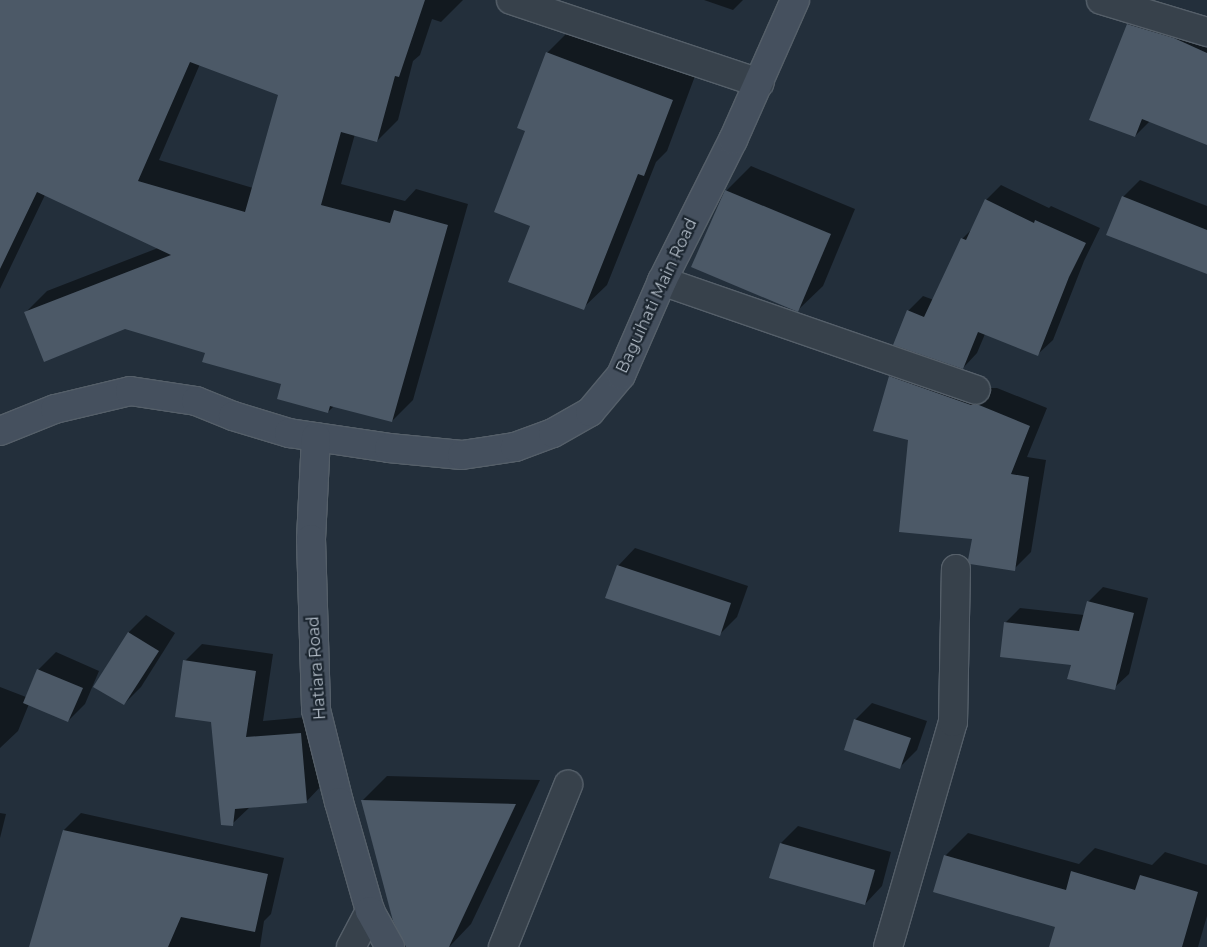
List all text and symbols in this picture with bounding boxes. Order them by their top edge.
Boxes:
street label: Baguihati Main Road [613,216,701,376]
street label: Hatiara Road [304,615,330,721]

